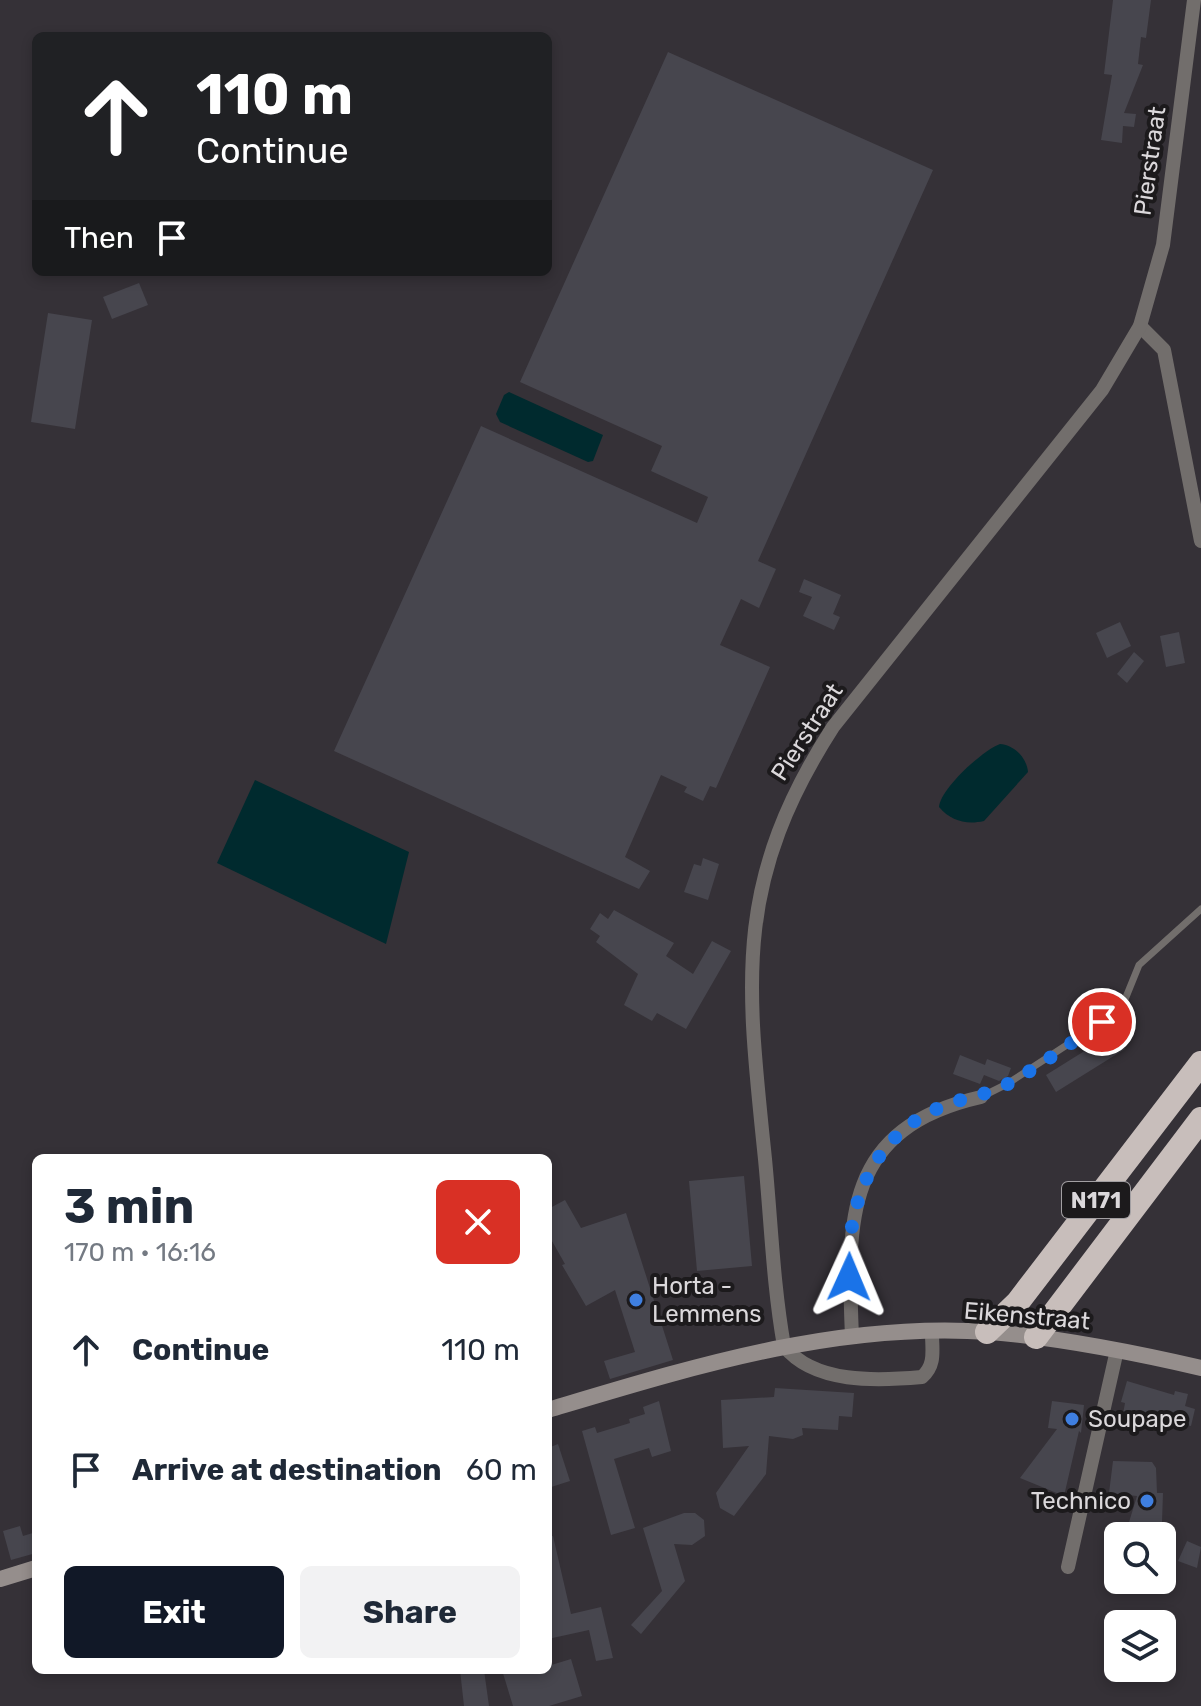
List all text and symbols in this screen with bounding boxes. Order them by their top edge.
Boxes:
text: 110 m [196,62,353,128]
icon: ahead [64,64,168,168]
street label: Pierstraat [1128,105,1172,217]
text: Continue [196,129,349,172]
icon: arrive [150,216,194,260]
text: Then [64,220,134,256]
street label: Pierstraat [765,678,849,786]
pin [1068,988,1136,1056]
icon: arrive [1080,1000,1124,1044]
text: 3 min [64,1178,194,1235]
button: close [436,1180,520,1264]
road number: N171 [1062,1182,1130,1218]
position arrow [807,1235,891,1319]
text: 170 m · 16:16 [64,1237,216,1268]
place label: Horta - Lemmens [652,1272,762,1328]
marker: Horta - Lemmens [627,1291,645,1309]
street label: Eikenstraat [963,1297,1091,1335]
icon: ahead [64,1328,108,1372]
text: Continue [132,1332,269,1368]
text: 110 m [441,1332,520,1368]
place label: Soupape [1088,1405,1186,1433]
marker: Soupape [1063,1410,1081,1428]
icon: arrive [64,1448,108,1492]
text: Arrive at destination [132,1452,442,1488]
text: 60 m [466,1452,537,1488]
place label: Technico [1031,1487,1131,1515]
marker: Technico [1138,1492,1156,1510]
map controls [1104,1522,1176,1682]
button: search [1104,1522,1176,1594]
button: Exit [64,1566,284,1658]
button: Share [300,1566,520,1658]
button: layers [1104,1610,1176,1682]

